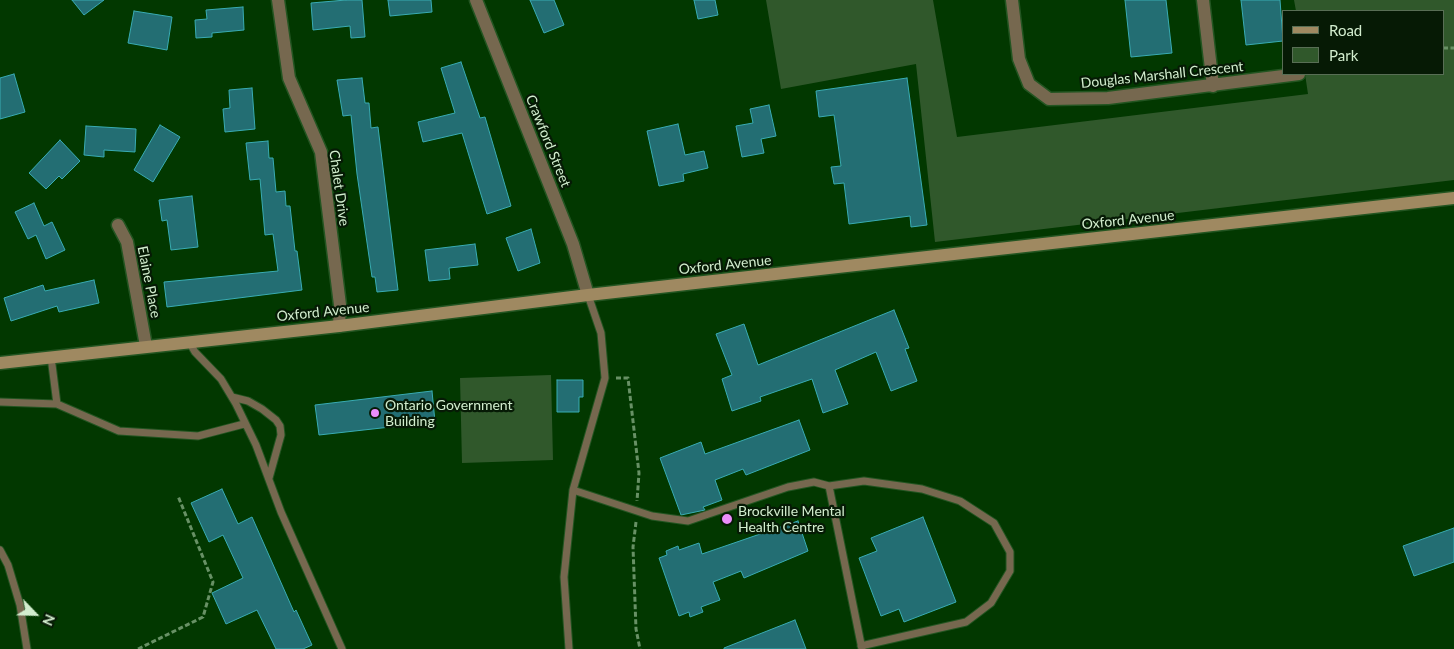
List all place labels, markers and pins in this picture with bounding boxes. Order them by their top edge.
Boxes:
place label: Ontario Government Building [385,397,513,430]
marker: Ontario Government Building [369,407,381,419]
place label: Brockville Mental Health Centre [738,503,845,536]
marker: Brockville Mental Health Centre [720,512,734,526]

